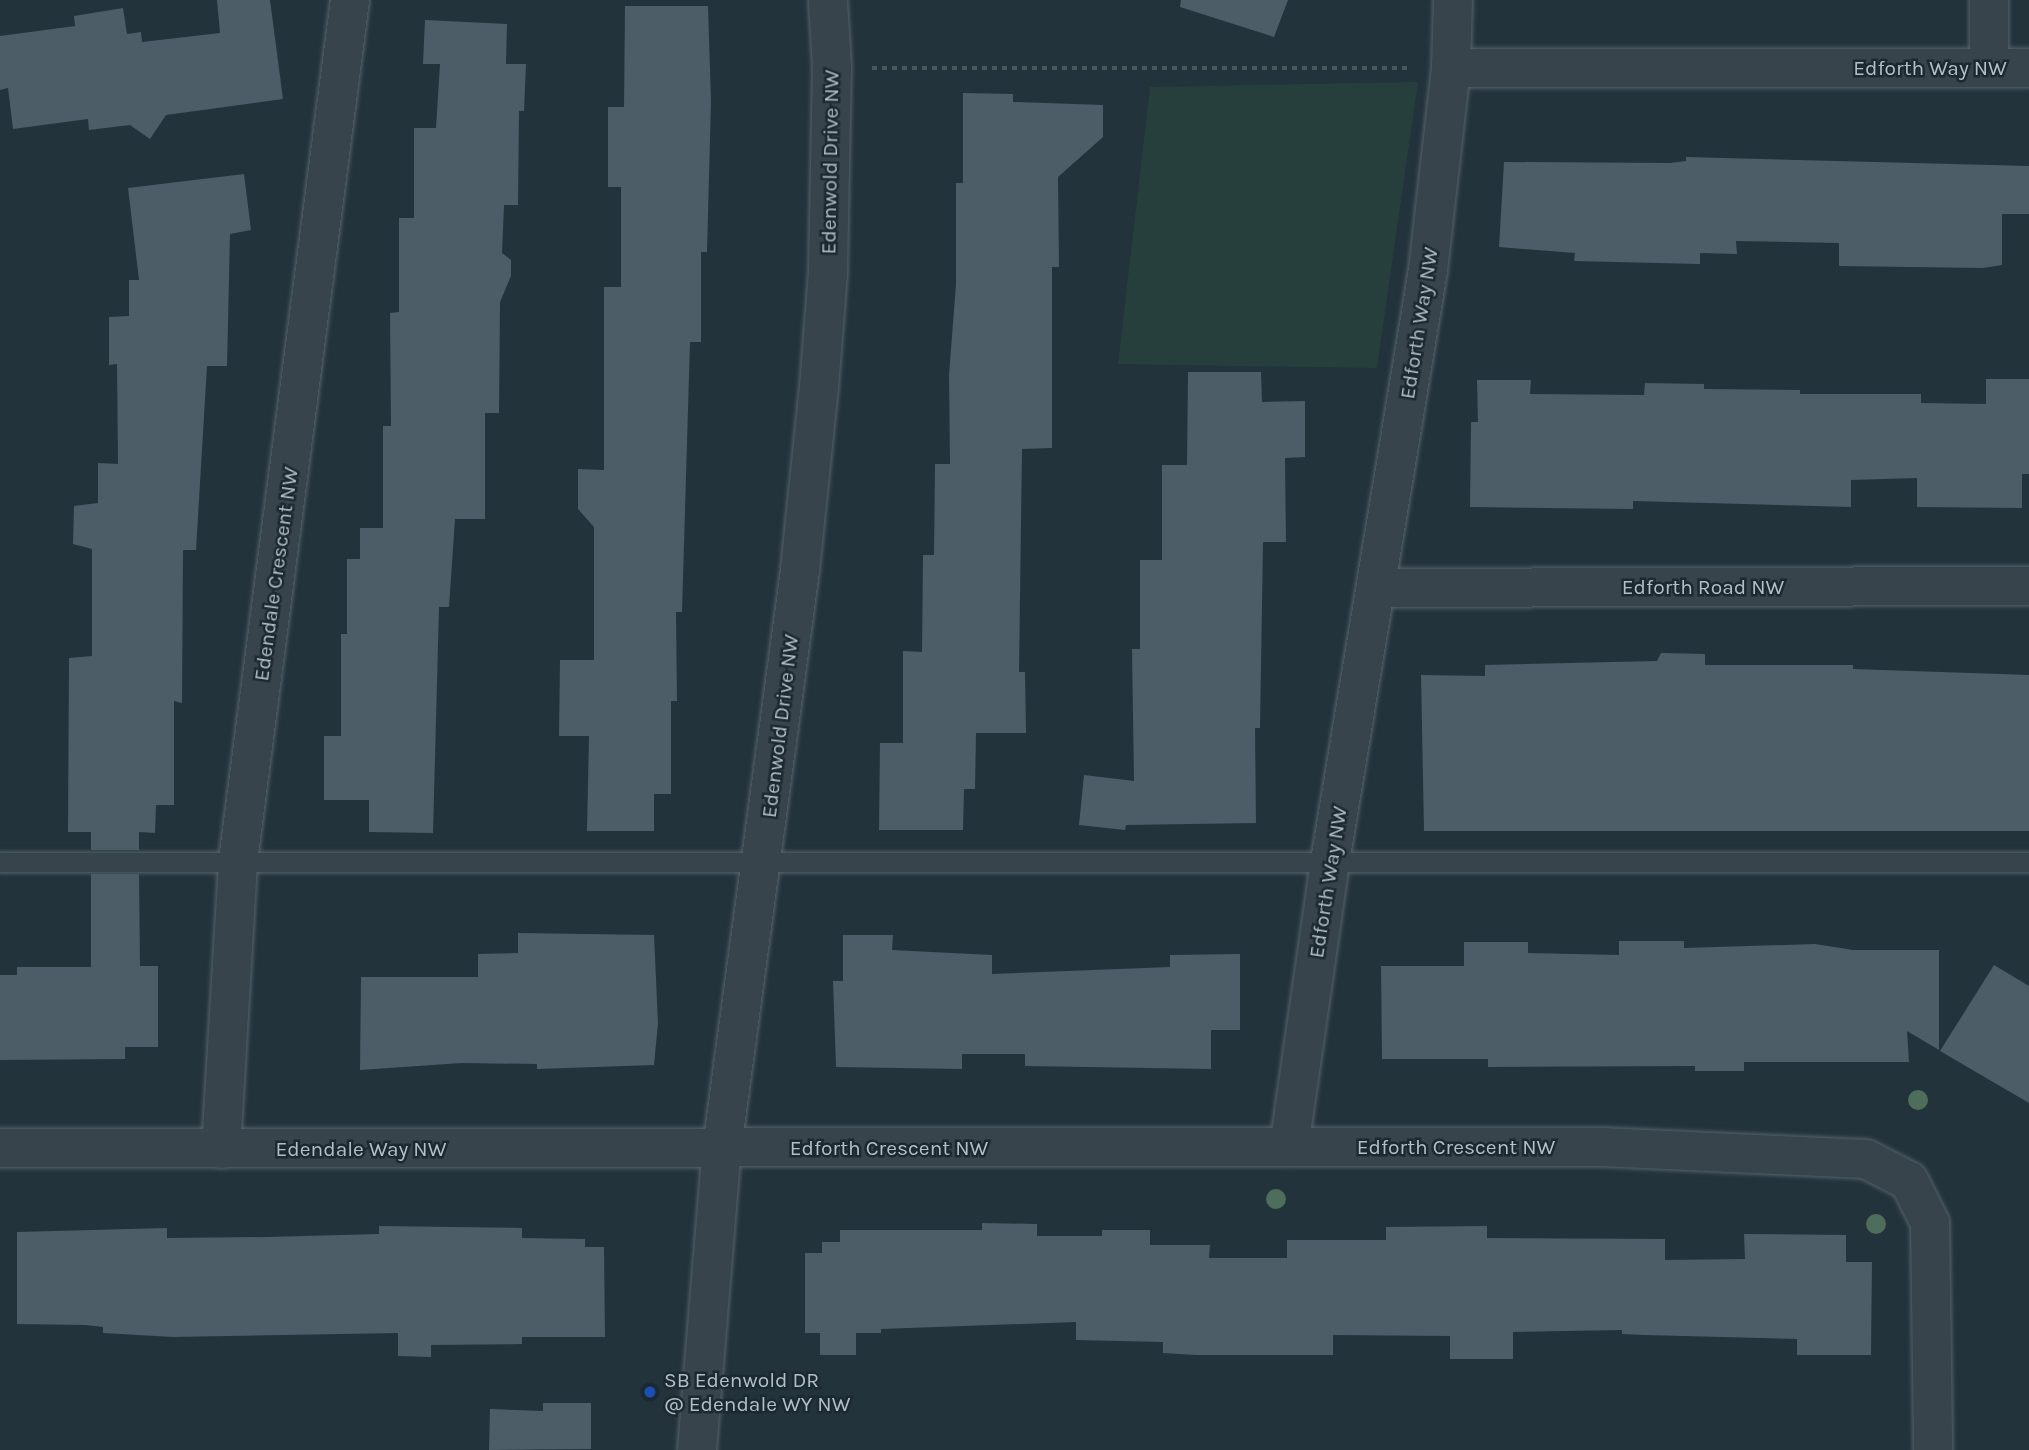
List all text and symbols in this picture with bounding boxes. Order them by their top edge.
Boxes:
street label: Edforth Way NW [1853,55,2007,81]
street label: Edenwold Drive NW [816,69,844,255]
street label: Edforth Way NW [1395,245,1443,401]
street label: Edendale Crescent NW [248,465,304,683]
street label: Edforth Road NW [1622,574,1784,600]
street label: Edenwold Drive NW [756,633,804,819]
street label: Edforth Way NW [1304,804,1352,960]
street label: Edforth Crescent NW [1357,1134,1555,1160]
street label: Edforth Crescent NW [790,1135,988,1161]
street label: Edendale Way NW [276,1136,446,1162]
place label: SB Edenwold DR @ Edendale WY NW [664,1367,850,1417]
marker: SB Edenwold DR @ Edendale WY NW [642,1384,658,1400]

